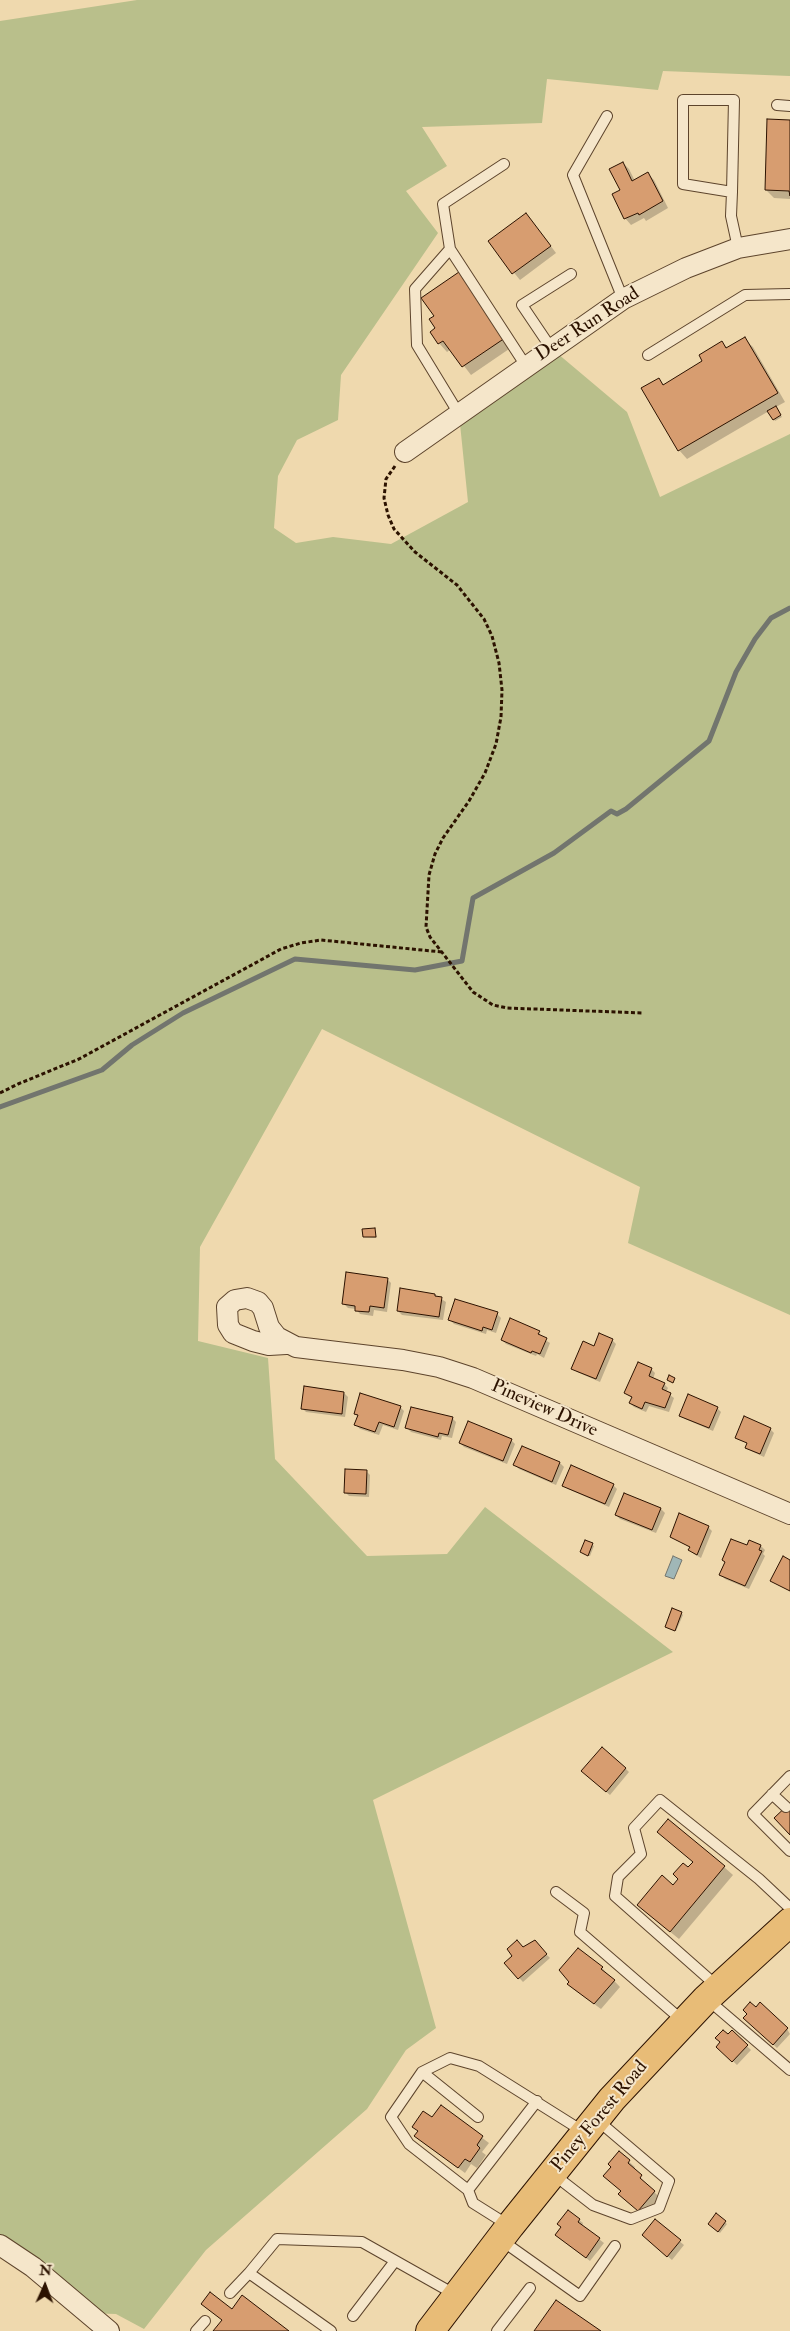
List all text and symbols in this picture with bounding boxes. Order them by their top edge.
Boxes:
street label: Deer Run Road [532,283,644,367]
street label: Pineview Drive [487,1375,601,1443]
street label: Piney Forest Road [547,2057,653,2177]
north arrow [20,2261,70,2311]
text: N [39,2262,52,2279]

